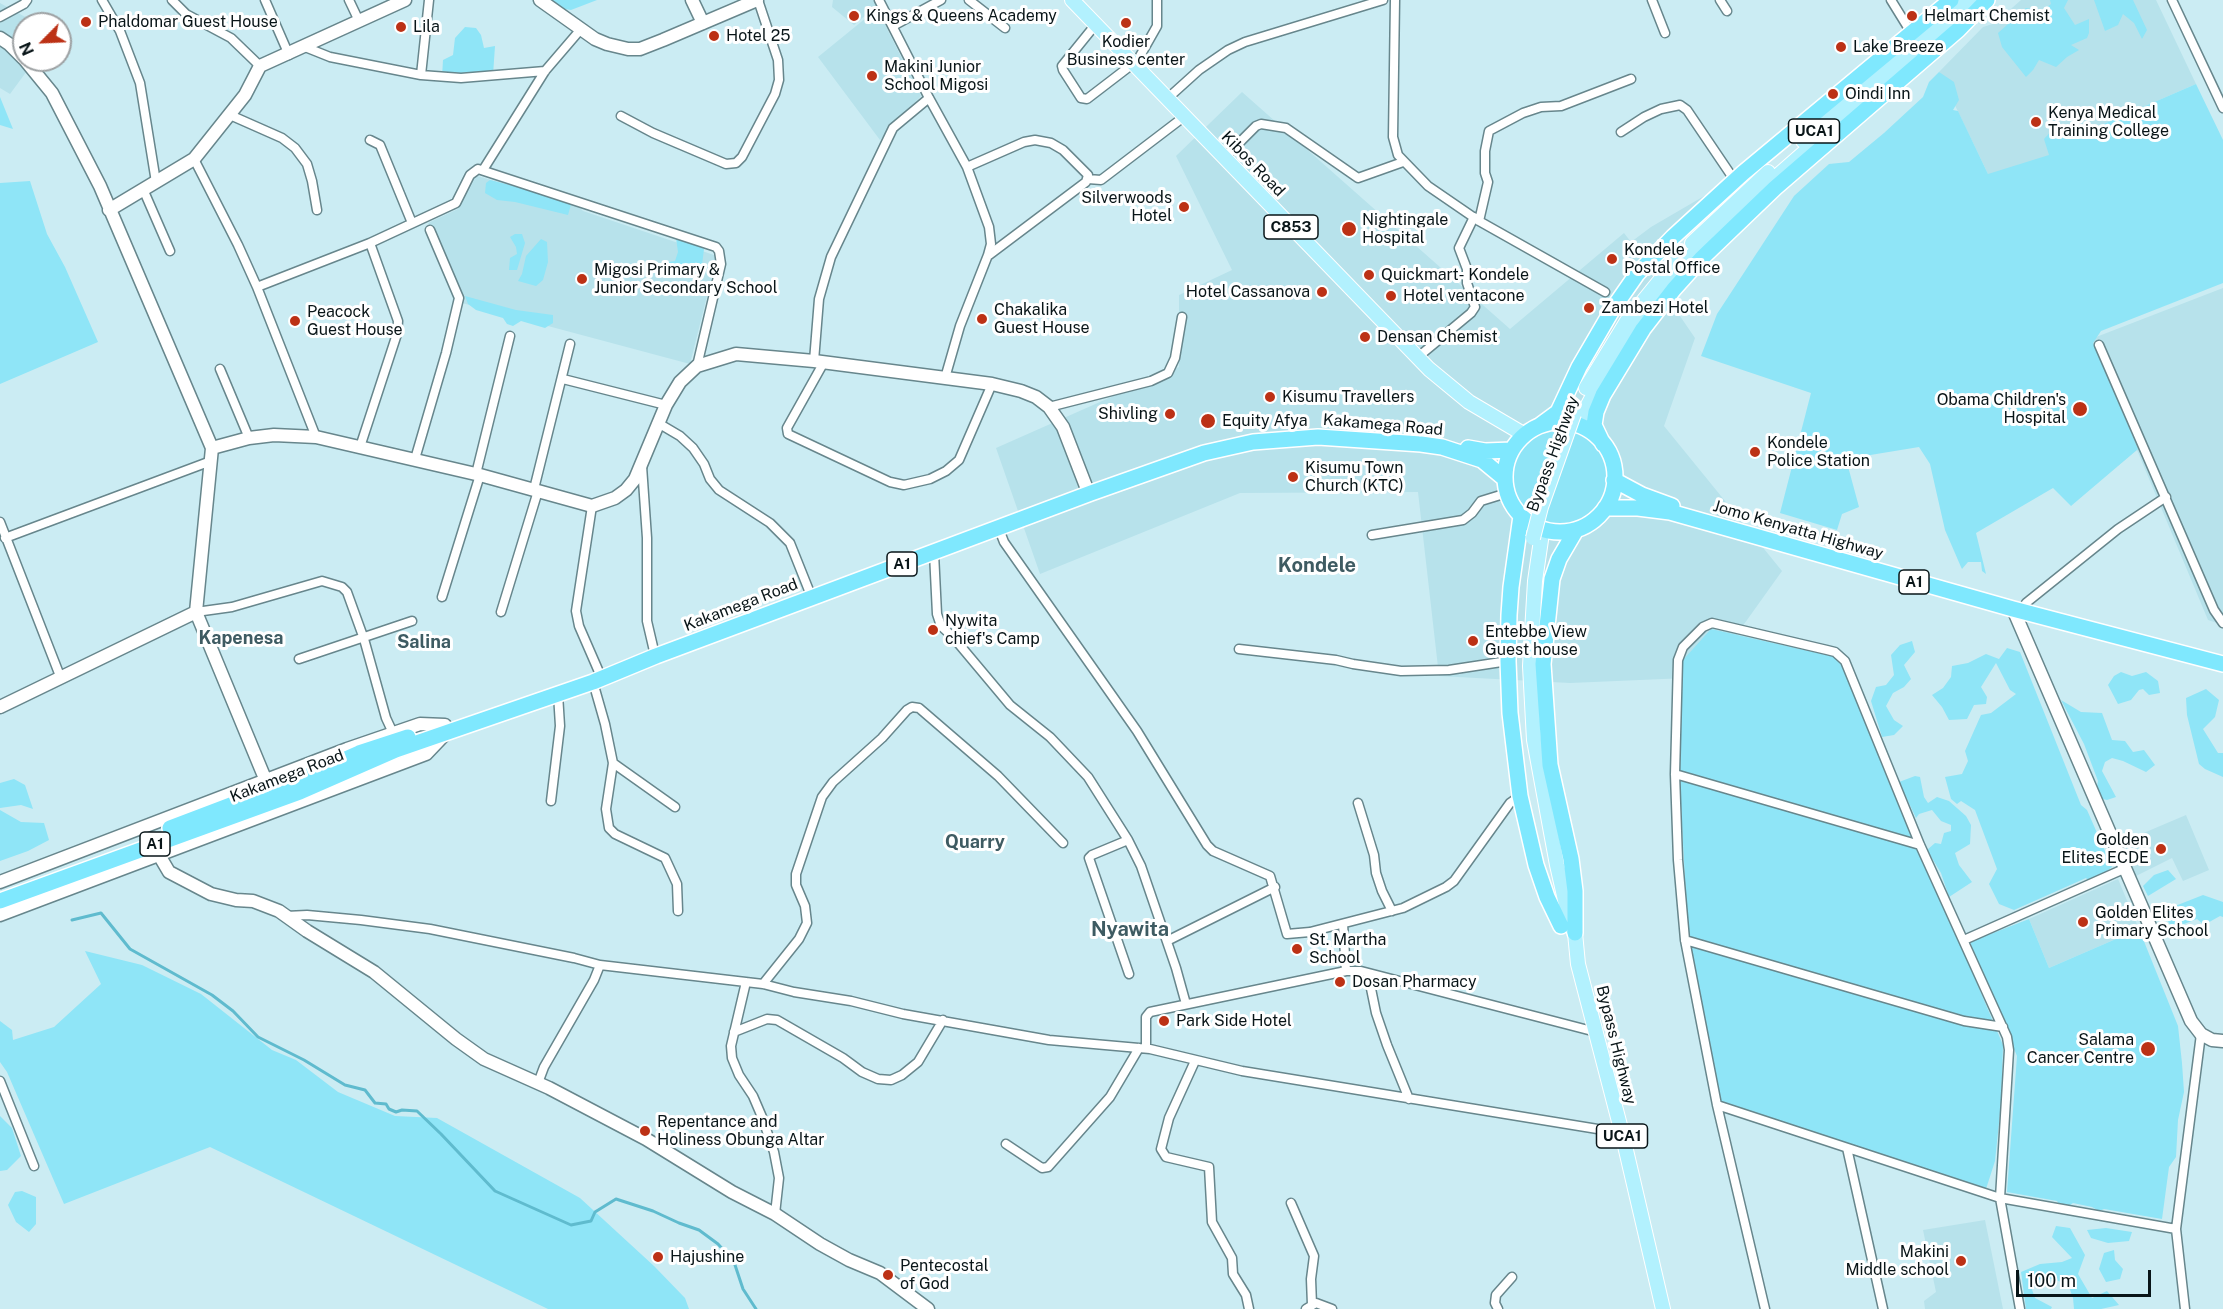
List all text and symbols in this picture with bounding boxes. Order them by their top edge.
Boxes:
place label: Kings & Queens Academy [866,6,1057,26]
place label: Helmart Chemist [1924,6,2050,26]
marker: Kings & Queens Academy [847,9,861,23]
marker: Helmart Chemist [1905,9,1919,23]
north arrow [12,12,72,72]
place label: Phaldomar Guest House [98,12,278,32]
marker: Phaldomar Guest House [79,15,93,29]
marker: Kodier Business center [1119,16,1133,30]
place label: Lila [413,17,440,37]
marker: Lila [394,20,408,34]
place label: Hotel 25 [726,26,790,46]
marker: Hotel 25 [707,29,721,43]
place label: Kodier Business center [1067,32,1185,70]
place label: Lake Breeze [1853,37,1944,57]
text: N [16,39,38,58]
marker: Lake Breeze [1834,40,1848,54]
place label: Makini Junior School Migosi [884,57,988,95]
marker: Makini Junior School Migosi [865,69,879,83]
place label: Oindi Inn [1845,84,1910,104]
marker: Oindi Inn [1826,87,1840,101]
place label: Kenya Medical Training College [2048,103,2169,141]
marker: Kenya Medical Training College [2029,115,2043,129]
road number: UCA1 [1788,119,1840,143]
street label: Kibos Road [1217,127,1289,201]
place label: Silverwoods Hotel [1081,188,1172,226]
marker: Silverwoods Hotel [1177,200,1191,214]
place label: Nightingale Hospital [1362,210,1448,248]
road number: C853 [1264,215,1318,239]
marker: Nightingale Hospital [1340,220,1358,238]
place label: Kondele Postal Office [1624,240,1720,278]
marker: Kondele Postal Office [1605,252,1619,266]
place label: Migosi Primary & Junior Secondary School [594,260,777,298]
place label: Quickmart- Kondele [1381,265,1529,285]
marker: Quickmart- Kondele [1362,268,1376,282]
marker: Migosi Primary & Junior Secondary School [575,272,589,286]
place label: Hotel Cassanova [1186,282,1310,302]
marker: Hotel Cassanova [1315,285,1329,299]
place label: Hotel ventacone [1403,286,1525,306]
marker: Hotel ventacone [1384,289,1398,303]
place label: Zambezi Hotel [1601,298,1709,318]
place label: Chakalika Guest House [994,300,1090,338]
marker: Zambezi Hotel [1582,301,1596,315]
place label: Peacock Guest House [307,302,403,340]
marker: Chakalika Guest House [975,312,989,326]
marker: Peacock Guest House [288,314,302,328]
place label: Densan Chemist [1377,327,1498,347]
marker: Densan Chemist [1358,330,1372,344]
place label: Kisumu Travellers [1282,387,1414,407]
marker: Kisumu Travellers [1263,390,1277,404]
place label: Obama Children's Hospital [1937,390,2066,428]
street label: Bypass Highway [1523,393,1583,515]
marker: Obama Children's Hospital [2071,400,2089,418]
place label: Shivling [1098,404,1158,424]
marker: Shivling [1163,407,1177,421]
street label: Kakamega Road [1322,410,1444,440]
place label: Equity Afya [1222,411,1308,431]
marker: Equity Afya [1199,412,1217,430]
place label: Kondele Police Station [1767,433,1870,471]
marker: Kondele Police Station [1748,445,1762,459]
place label: Kisumu Town Church (KTC) [1305,458,1404,496]
marker: Kisumu Town Church (KTC) [1286,470,1300,484]
street label: Jomo Kenyatta Highway [1711,496,1885,564]
road number: A1 [887,552,917,576]
district label: Kondele [1278,554,1356,578]
road number: A1 [1899,570,1929,594]
street label: Kakamega Road [681,574,801,636]
place label: Nywita chief's Camp [945,611,1040,649]
place label: Entebbe View Guest house [1485,622,1587,660]
marker: Nywita chief's Camp [926,623,940,637]
district label: Kapenesa [199,627,283,649]
district label: Salina [397,631,451,653]
marker: Entebbe View Guest house [1466,634,1480,648]
street label: Kakamega Road [227,745,347,807]
place label: Golden Elites ECDE [2062,830,2149,868]
district label: Quarry [945,831,1005,853]
road number: A1 [140,832,170,856]
marker: Golden Elites ECDE [2154,842,2168,856]
place label: Golden Elites Primary School [2095,903,2209,941]
marker: Golden Elites Primary School [2076,915,2090,929]
district label: Nyawita [1091,918,1169,942]
place label: St. Martha School [1309,930,1386,968]
marker: St. Martha School [1290,942,1304,956]
place label: Dosan Pharmacy [1352,972,1476,992]
marker: Dosan Pharmacy [1333,975,1347,989]
street label: Bypass Highway [1592,983,1640,1107]
place label: Park Side Hotel [1176,1011,1292,1031]
marker: Park Side Hotel [1157,1014,1171,1028]
place label: Salama Cancer Centre [2027,1030,2134,1068]
marker: Salama Cancer Centre [2139,1040,2157,1058]
place label: Repentance and Holiness Obunga Altar [657,1112,824,1150]
marker: Repentance and Holiness Obunga Altar [638,1124,652,1138]
road number: UCA1 [1596,1124,1648,1148]
place label: Makini Middle school [1845,1242,1949,1280]
place label: Hajushine [670,1247,744,1267]
marker: Hajushine [651,1250,665,1264]
marker: Makini Middle school [1954,1254,1968,1268]
place label: Pentecostal of God [900,1256,988,1294]
scale bar [2019,1258,2154,1296]
marker: Pentecostal of God [881,1268,895,1282]
text: 100 m [2027,1270,2076,1291]

